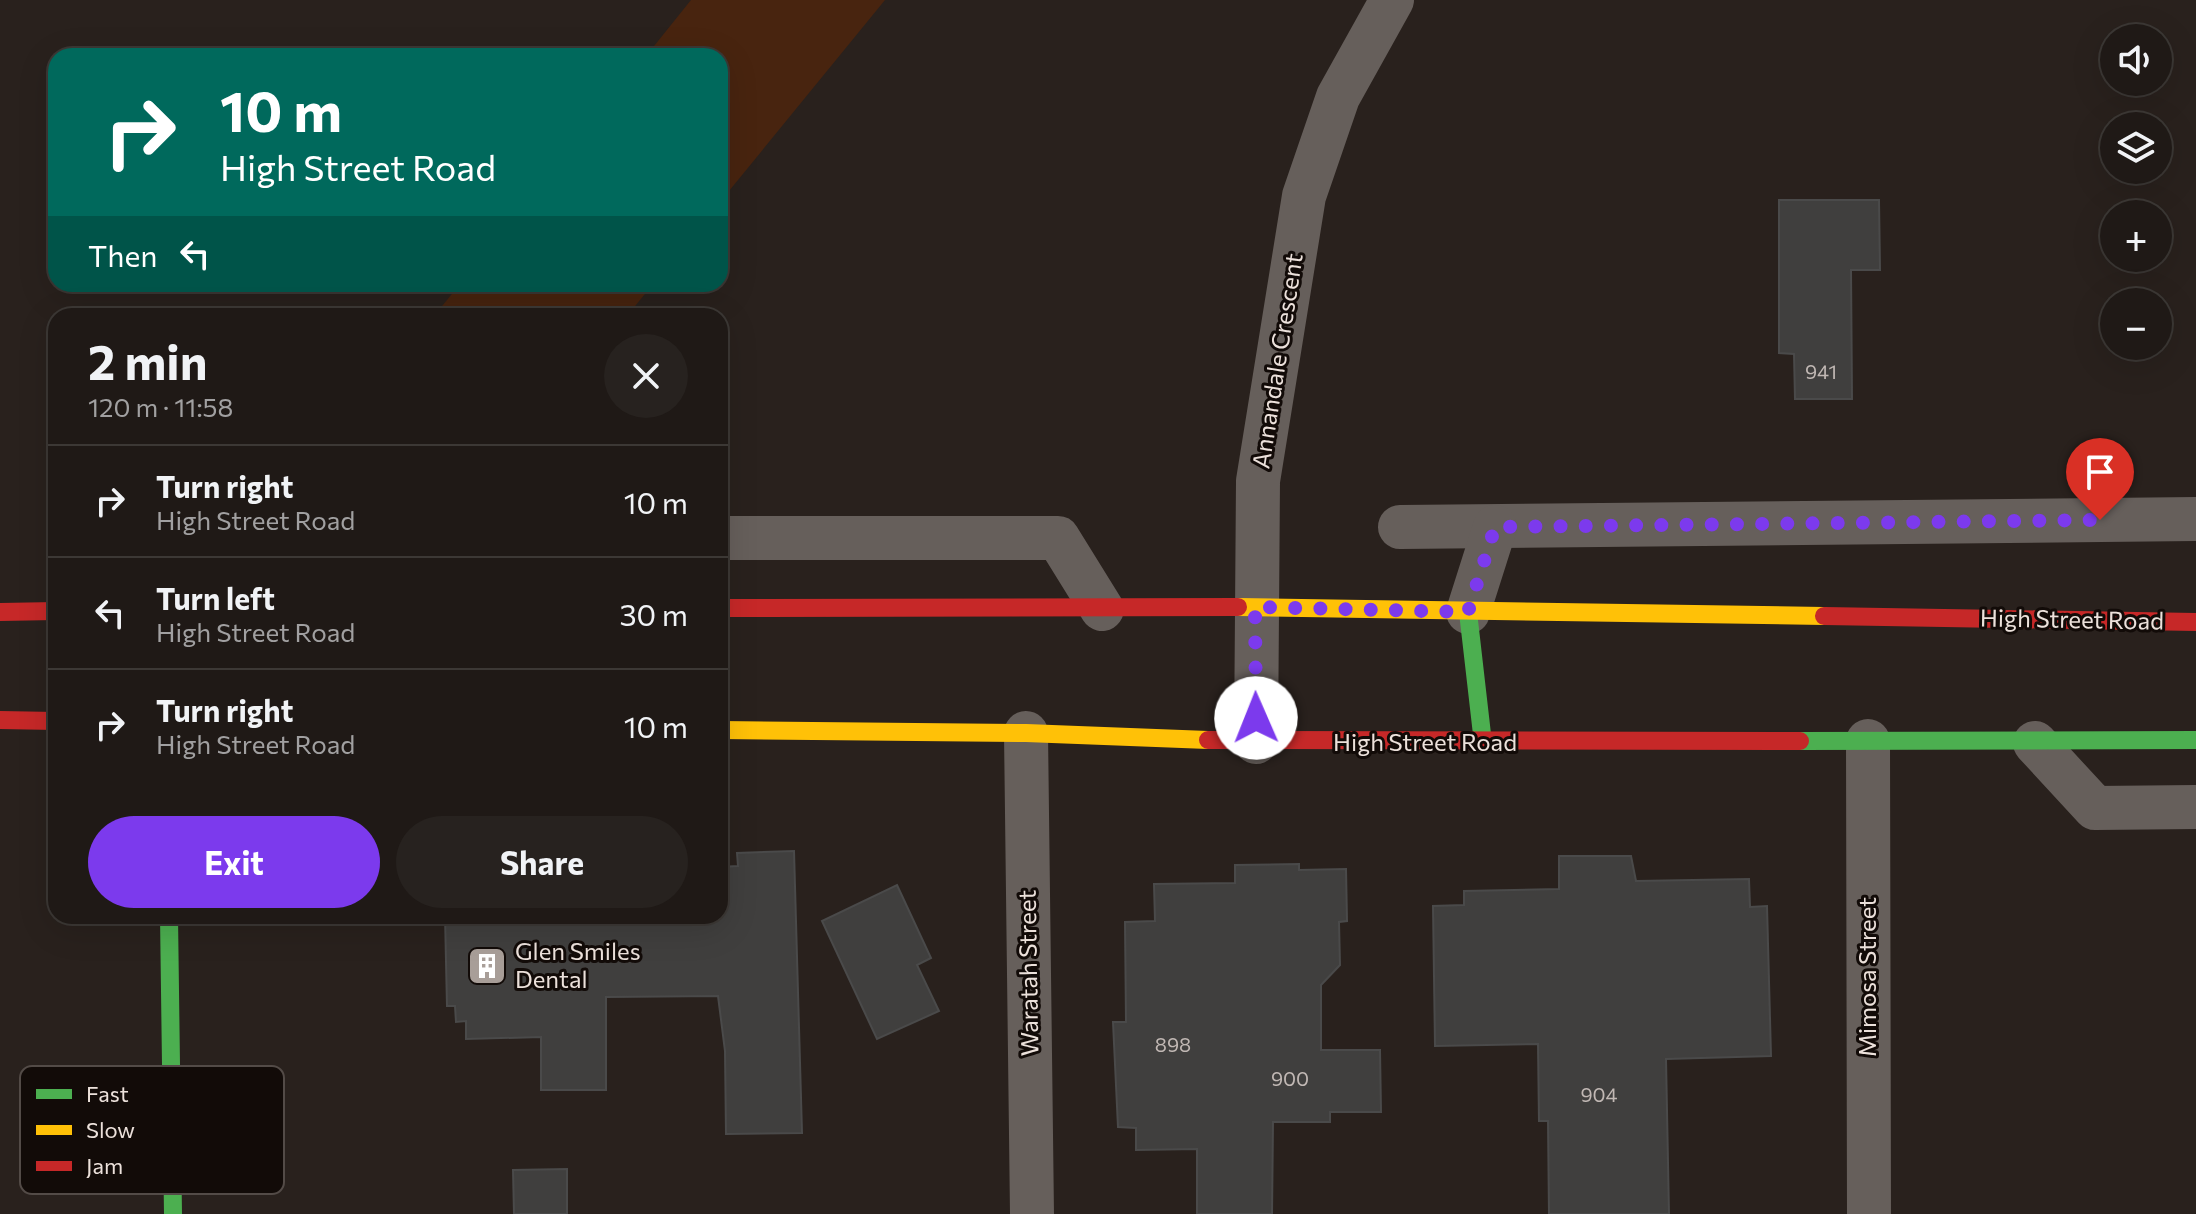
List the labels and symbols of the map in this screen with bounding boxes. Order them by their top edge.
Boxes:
street label: Annandale Crescent [1245,251,1308,470]
house number: 941 [1805,359,1837,383]
pin [2066,438,2134,520]
street label: High Street Road [1980,602,2164,635]
position arrow [1214,676,1298,760]
street label: High Street Road [1333,727,1517,756]
street label: Waratah Street [1012,890,1043,1056]
street label: Mimosa Street [1852,897,1881,1057]
place label: Glen Smiles Dental [515,936,641,993]
building icon: Glen Smiles Dental [466,945,508,987]
house number: 898 [1155,1032,1191,1056]
legend [20,1066,284,1194]
house number: 900 [1271,1066,1309,1090]
text: Fast [86,1080,129,1107]
house number: 904 [1580,1082,1618,1106]
text: Slow [86,1116,135,1143]
text: Jam [86,1152,123,1179]

